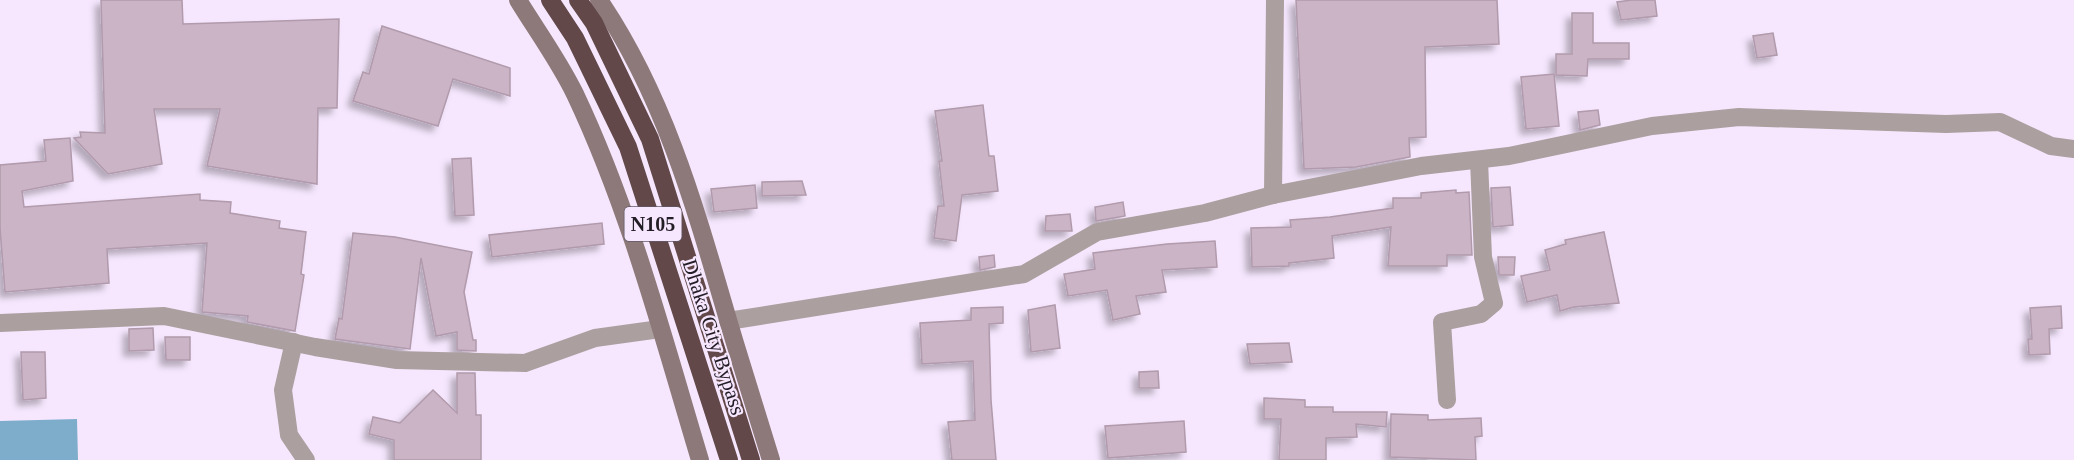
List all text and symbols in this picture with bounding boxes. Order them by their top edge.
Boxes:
road number: N105 [624,207,682,241]
street label: Dhaka City Bypass [678,256,750,418]

